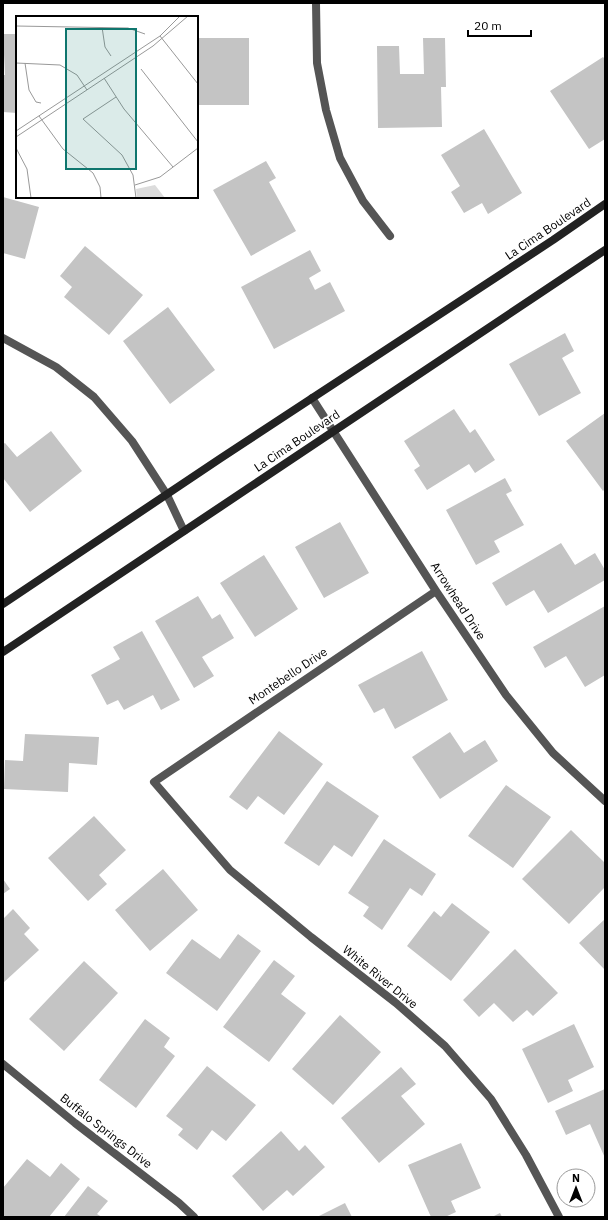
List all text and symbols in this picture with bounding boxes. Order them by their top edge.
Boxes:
scale bar [468,12,531,38]
inset map [16,16,198,198]
text: 20 m [474,18,502,33]
street label: La Cima Boulevard [502,194,593,263]
street label: La Cima Boulevard [251,406,342,475]
street label: Arrowhead Drive [428,559,489,643]
street label: Montebello Drive [246,644,330,707]
street label: White River Drive [340,942,421,1012]
street label: Buffalo Springs Drive [57,1090,156,1171]
north arrow [556,1168,596,1208]
text: N [572,1171,580,1185]

